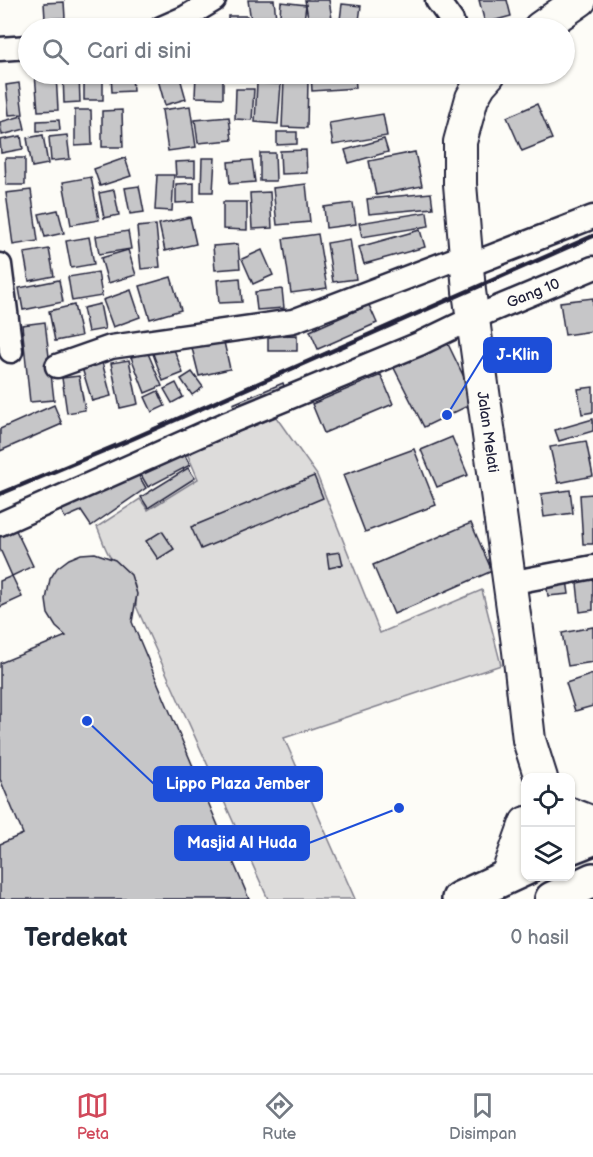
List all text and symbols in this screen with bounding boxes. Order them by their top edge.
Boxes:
search box [18,18,575,84]
icon: search [39,35,72,68]
text: Cari di sini [87,38,191,65]
street label: Gang 10 [504,274,563,313]
callout: J-Klin [484,338,551,372]
text: J-Klin [497,346,540,365]
street label: Jalan Melati [472,390,503,474]
callout: Lippo Plaza Jember [154,767,322,801]
map controls [521,773,575,881]
button: locate [521,773,575,827]
text: Lippo Plaza Jember [166,775,311,794]
callout: Masjid Al Huda [175,826,309,860]
button: layers [521,827,575,881]
text: Masjid Al Huda [187,834,297,853]
text: Terdekat [24,923,127,954]
text: 0 hasil [510,926,569,950]
tab: Peta [76,1089,109,1144]
tab: Rute [262,1089,296,1144]
tab: Disimpan [449,1089,517,1144]

